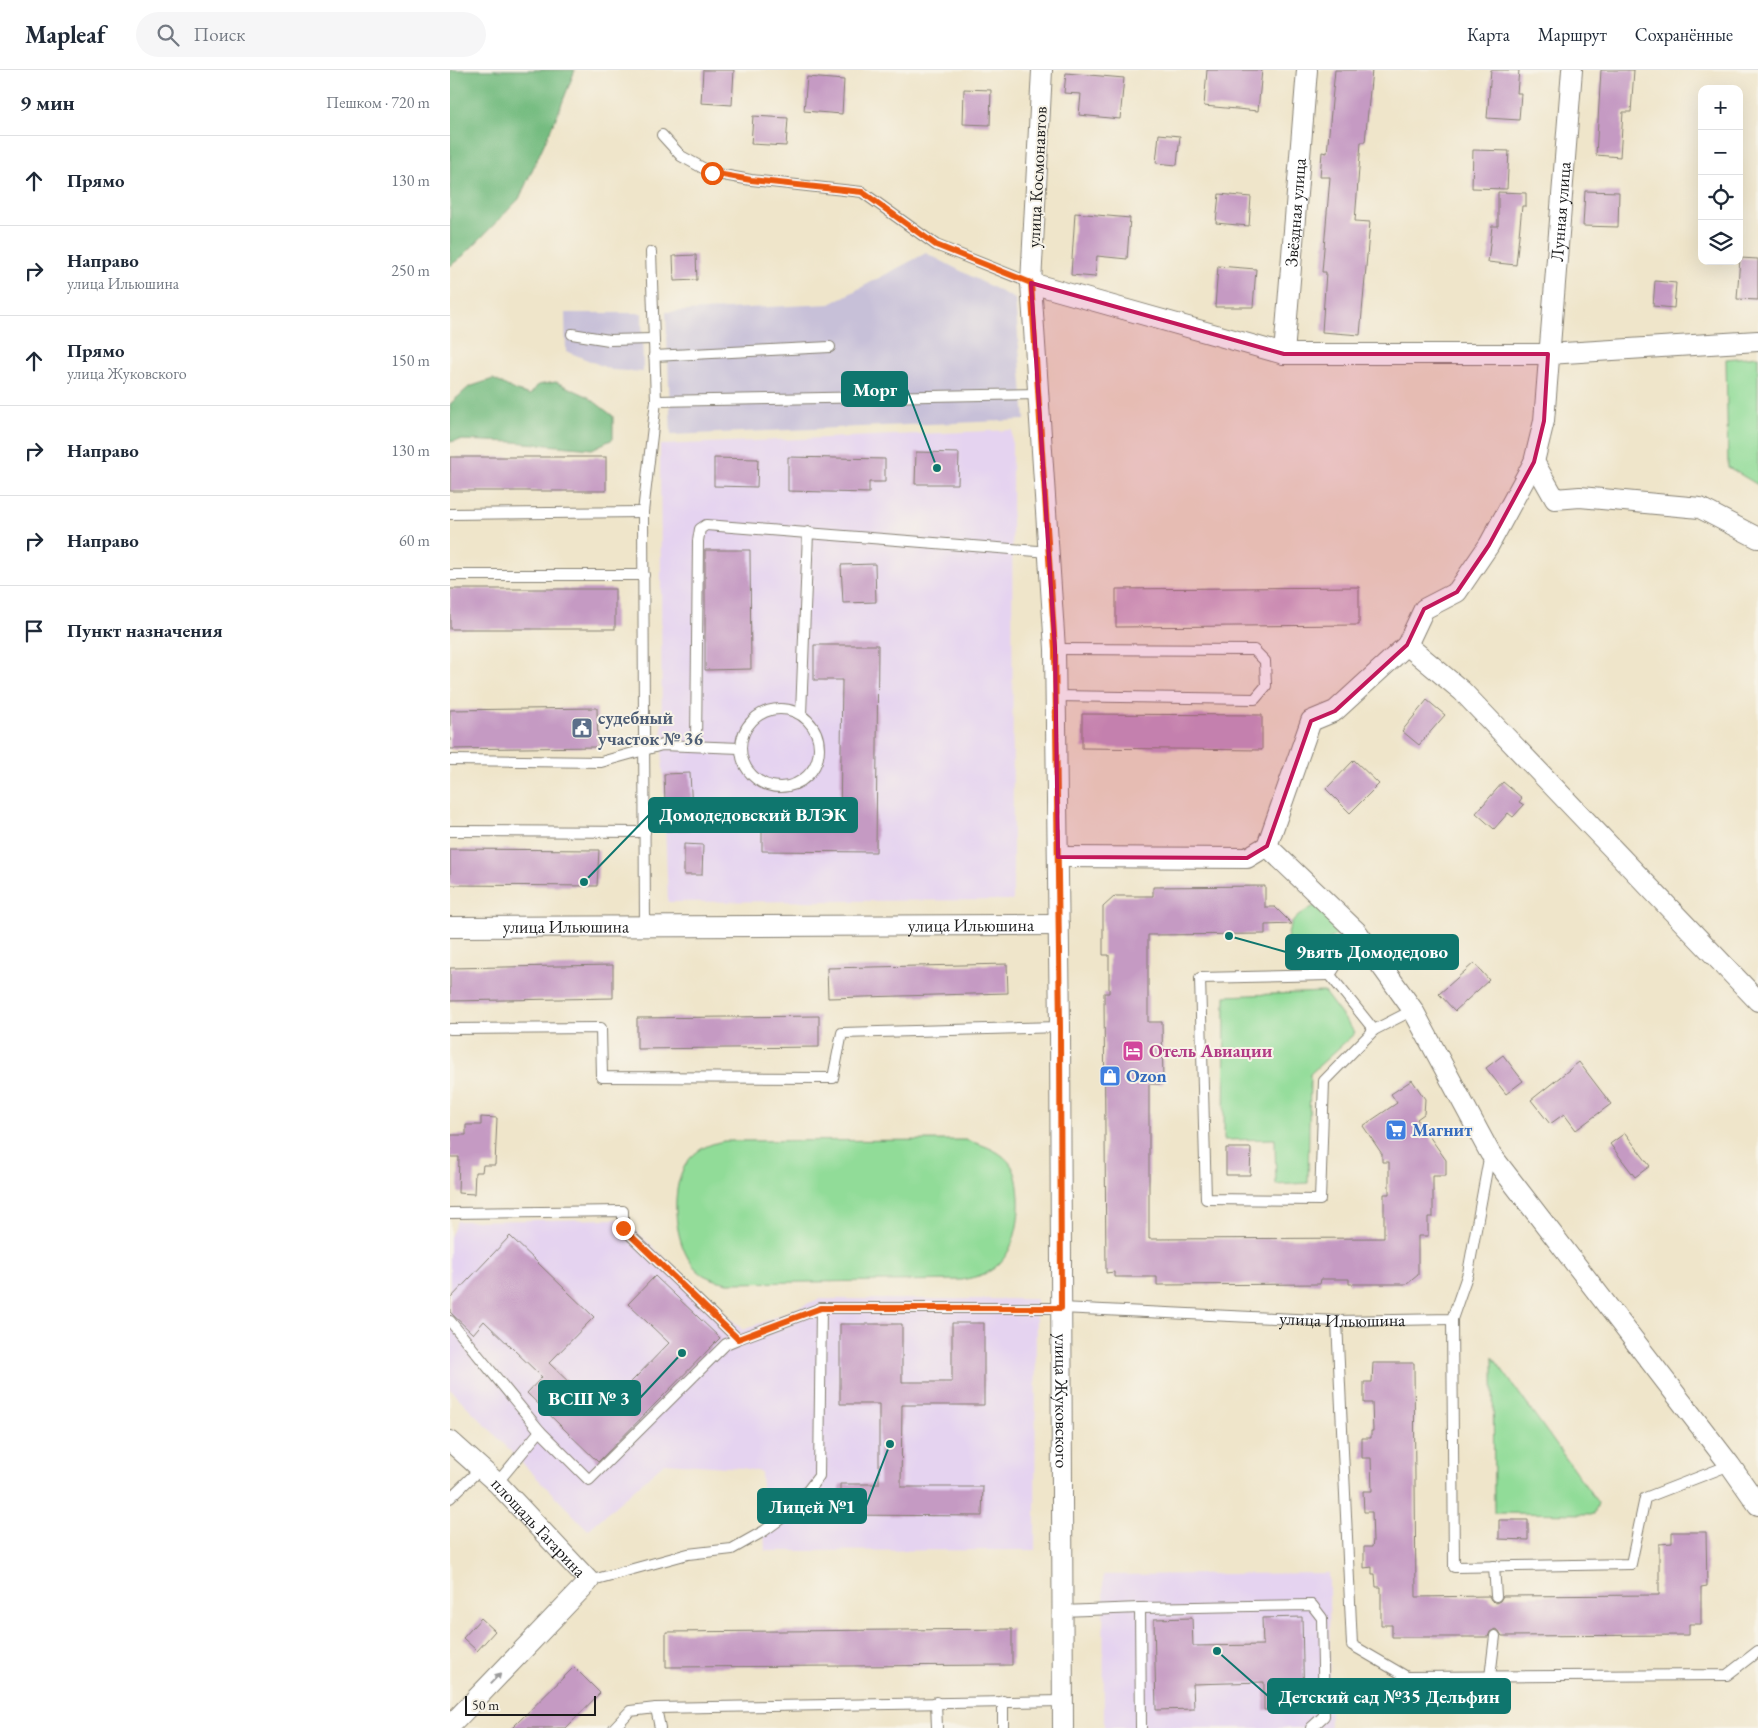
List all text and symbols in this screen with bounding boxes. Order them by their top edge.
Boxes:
search box [136,12,486,57]
text: Mapleaf [25,19,106,50]
icon: search [154,21,182,49]
text: Поиск [194,22,245,47]
text: Карта [1467,23,1510,46]
text: Маршрут [1538,23,1607,46]
text: Сохранённые [1635,23,1733,46]
map controls [1698,85,1743,265]
button: + [1698,85,1743,130]
text: 9 мин [20,89,75,116]
text: Пешком · 720 m [326,92,430,113]
street label: улица Космонавтов [1021,105,1052,248]
button: − [1698,130,1743,175]
street label: Звёздная улица [1279,156,1311,268]
street label: Лунная улица [1545,160,1576,263]
route start [701,162,724,185]
icon: ahead [20,167,48,195]
text: Прямо [67,168,125,193]
text: 130 m [391,170,430,191]
button: locate [1698,175,1743,220]
button: layers [1698,220,1743,265]
text: Направо [67,248,139,273]
icon: right [20,257,48,285]
text: 250 m [391,260,430,281]
text: улица Ильюшина [67,273,179,294]
text: Прямо [67,338,125,363]
icon: ahead [20,347,48,375]
text: 150 m [391,350,430,371]
text: улица Жуковского [67,363,187,384]
callout: Морг [842,372,907,406]
text: Морг [853,377,898,402]
icon: right [20,437,48,465]
text: Направо [67,438,139,463]
text: 130 m [391,440,430,461]
icon: right [20,527,48,555]
text: Направо [67,528,139,553]
text: 60 m [399,530,430,551]
icon: arrive [20,617,48,645]
text: Пункт назначения [67,618,223,643]
place label: судебный участок № 36 [598,706,703,750]
public building icon: судебный участок № 36 [570,716,594,740]
callout: Домодедовский ВЛЭК [649,798,857,832]
text: Домодедовский ВЛЭК [659,802,848,827]
street label: улица Ильюшина [908,913,1035,936]
street label: улица Ильюшина [503,914,630,938]
callout: 9вять Домодедово [1286,935,1458,969]
text: 9вять Домодедово [1296,939,1448,964]
hotel icon: Отель Авиации [1121,1039,1145,1063]
place label: Отель Авиации [1149,1039,1273,1062]
shop icon: Ozon [1098,1064,1122,1088]
place label: Ozon [1126,1064,1167,1087]
supermarket icon: Магнит [1384,1118,1408,1142]
place label: Магнит [1412,1118,1472,1141]
route end [612,1217,635,1240]
street label: улица Ильюшина [1279,1306,1406,1332]
street label: улица Жуковского [1050,1333,1074,1468]
callout: ВСШ № 3 [539,1381,640,1415]
text: ВСШ № 3 [548,1386,630,1411]
street label: площадь Гагарина [487,1472,592,1583]
callout: Лицей №1 [758,1489,866,1523]
text: Лицей №1 [768,1494,856,1519]
one-way arrow [490,1672,502,1684]
callout: Детский сад №35 Дельфин [1268,1679,1510,1713]
text: Детский сад №35 Дельфин [1278,1684,1500,1709]
scale bar [465,1693,596,1716]
text: 50 m [472,1696,499,1714]

